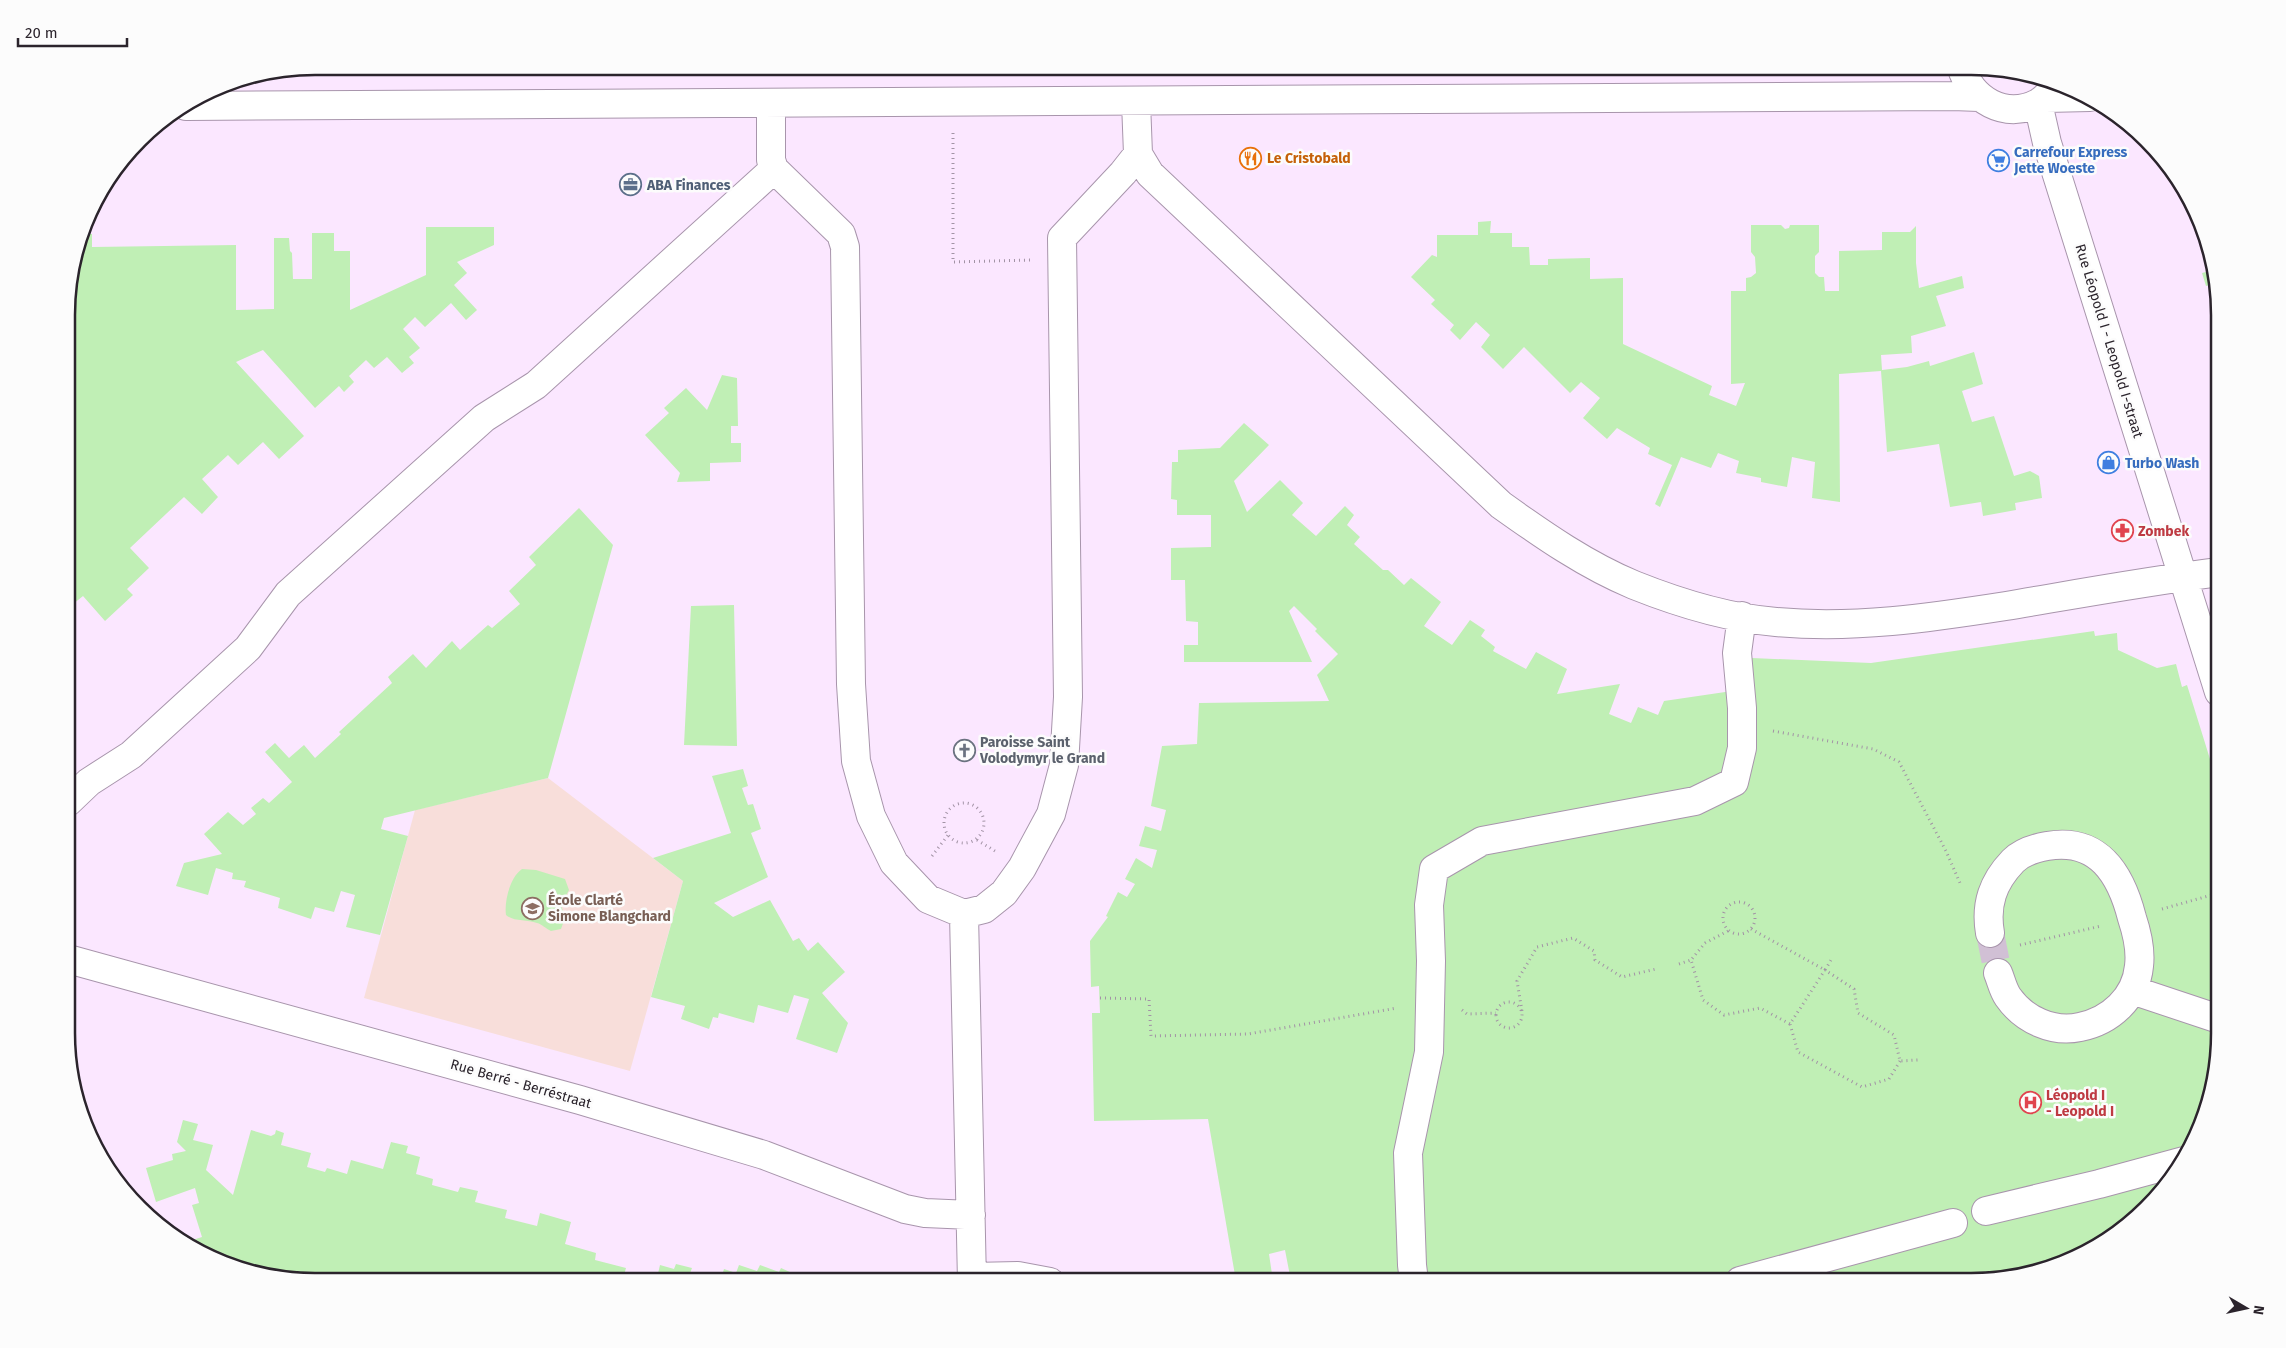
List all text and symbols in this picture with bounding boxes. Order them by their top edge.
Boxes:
scale bar [18,15,126,47]
text: 20 m [25,24,58,42]
place label: Carrefour Express Jette Woeste [2013,144,2128,177]
restaurant icon: Le Cristobald [1239,146,1263,170]
supermarket icon: Carrefour Express Jette Woeste [1986,148,2010,172]
place label: Le Cristobald [1267,150,1351,167]
office icon: ABA Finances [619,173,643,197]
place label: ABA Finances [646,177,731,194]
street label: Rue Léopold I - Leopold I-straat [2071,242,2147,441]
shop icon: Turbo Wash [2097,451,2121,475]
place label: Turbo Wash [2125,455,2199,472]
pharmacy icon: Zombek [2110,519,2134,543]
place label: Zombek [2138,523,2189,540]
place label: Paroisse Saint Volodymyr le Grand [979,734,1105,767]
church icon: Paroisse Saint Volodymyr le Grand [952,738,976,762]
place label: École Clarté Simone Blangchard [548,891,671,925]
school or university icon: École Clarté Simone Blangchard [520,896,544,920]
street label: Rue Berré - Berréstraat [448,1056,594,1113]
place label: Léopold I - Leopold I [2046,1087,2114,1120]
hospital icon: Léopold I - Leopold I [2018,1091,2042,1115]
north arrow [2221,1283,2271,1333]
text: N [2249,1304,2267,1316]

